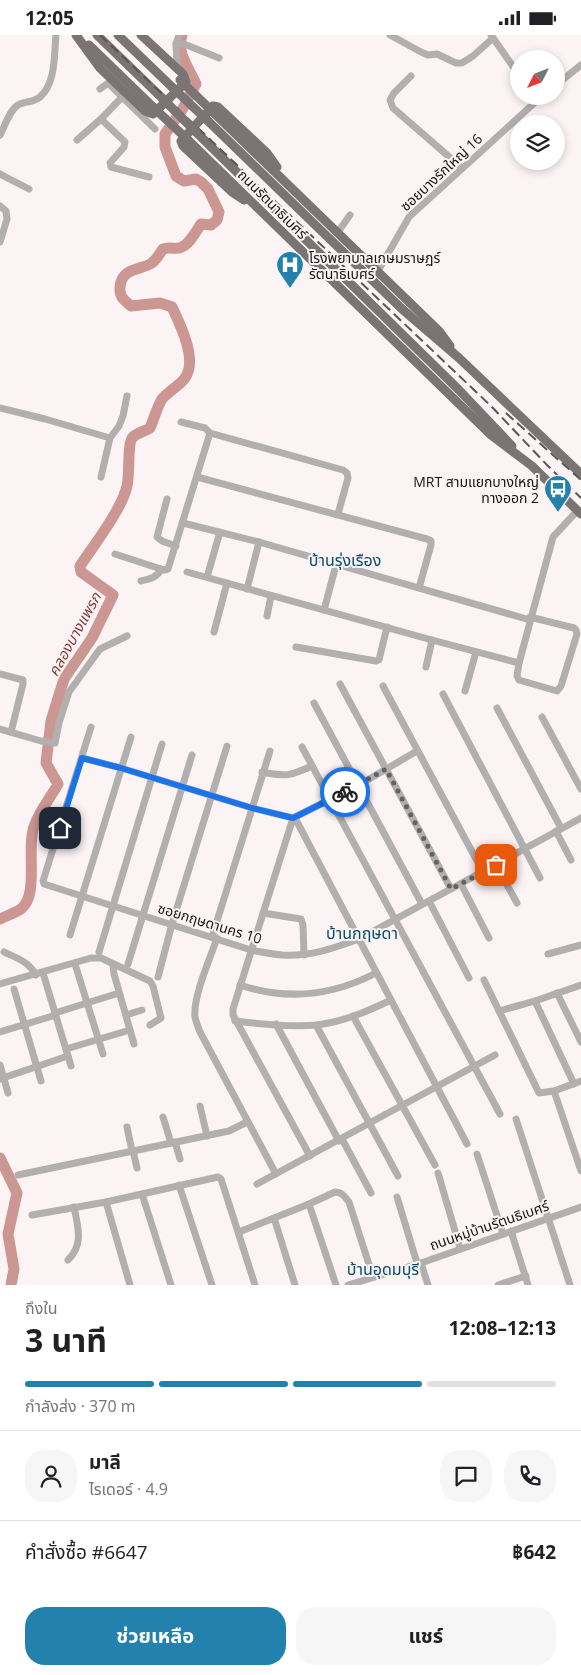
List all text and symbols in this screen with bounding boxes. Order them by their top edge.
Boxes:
text: 12:05 [25,5,74,31]
north arrow [510,50,565,105]
map controls [510,50,565,170]
button: layers [510,115,565,170]
street label: ซอยบางรักใหญ่ 16 [396,129,486,215]
street label: ถนนรัตนาธิเบศร์ [234,165,312,243]
place label: โรงพยาบาลเกษมราษฏร์ รัตนาธิเบศร์ [309,248,441,283]
hospital icon: โรงพยาบาลเกษมราษฏร์ รัตนาธิเบศร์ [275,250,305,289]
place label: MRT สามแยกบางใหญ่ ทางออก 2 [413,472,539,507]
bus stop icon: MRT สามแยกบางใหญ่ ทางออก 2 [543,474,573,513]
district label: บ้านรุ่งเรือง [309,549,381,571]
water label: คลองบางแพรก [43,588,106,679]
courier [320,767,370,817]
icon: bike [331,778,359,806]
pin [39,807,81,849]
icon: home [46,814,74,842]
pin [475,844,517,886]
icon: bag [482,851,510,879]
street label: ซอยกฤษดานคร 10 [156,898,264,948]
district label: บ้านกฤษดา [326,922,398,944]
street label: ถนนหมู่บ้านรัตนธิเบศร์ [427,1195,552,1254]
district label: บ้านอุดมบุรี [347,1258,419,1280]
text: ถึงใน [25,1297,58,1319]
text: 12:08–12:13 [449,1315,556,1341]
text: 3 นาที [25,1318,107,1361]
text: กำลังส่ง · 370 m [25,1395,136,1417]
text: มาลี [89,1449,121,1475]
button: person [25,1450,77,1502]
button: chat [440,1450,492,1502]
button: phone [504,1450,556,1502]
text: ไรเดอร์ · 4.9 [89,1478,168,1500]
text: คำสั่งซื้อ #6647 [25,1539,148,1565]
text: ฿642 [512,1539,556,1565]
button: ช่วยเหลือ [25,1607,286,1665]
button: แชร์ [296,1607,556,1665]

